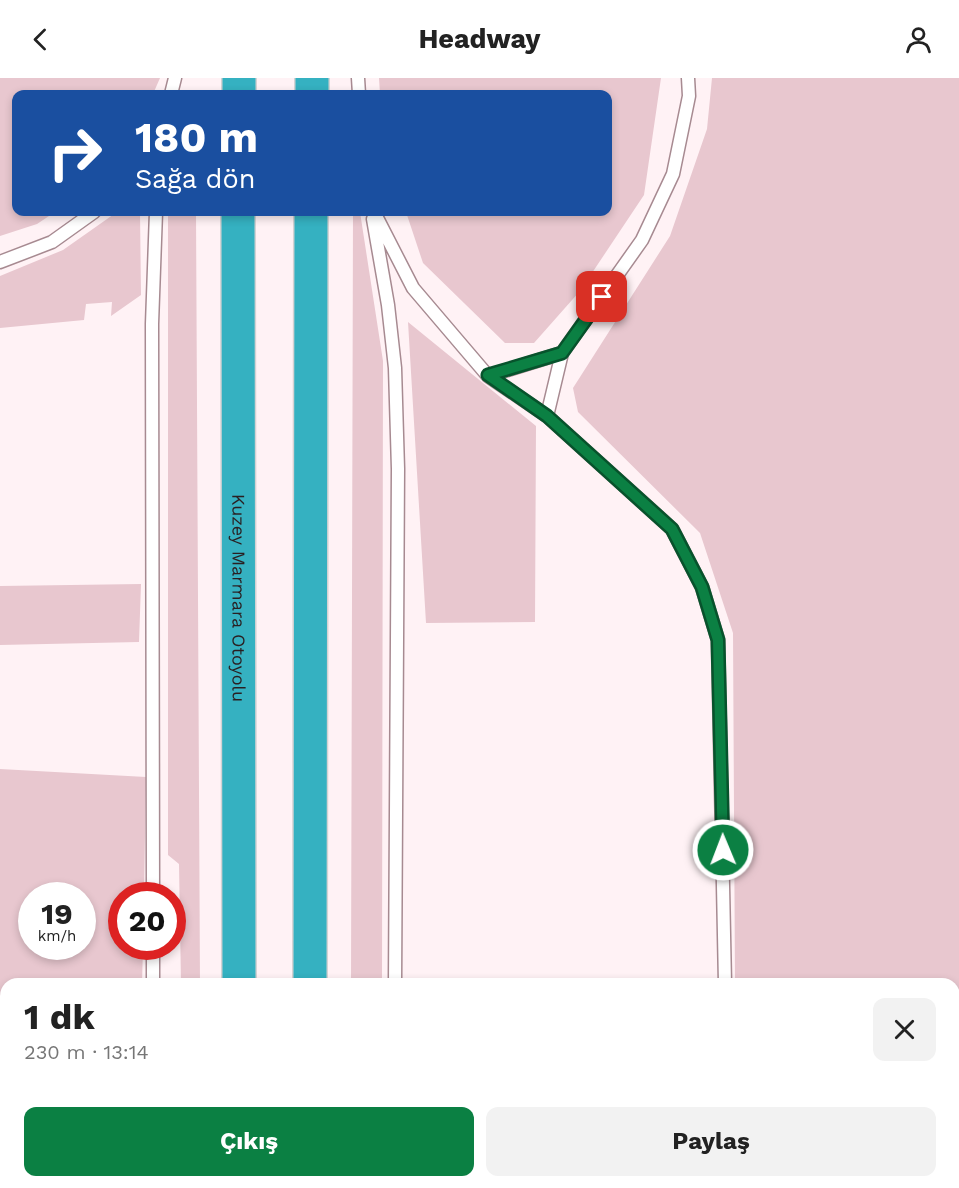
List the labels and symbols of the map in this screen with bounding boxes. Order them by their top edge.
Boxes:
pin [576,271,627,322]
street label: Kuzey Marmara Otoyolu [228,494,250,702]
position arrow [691,818,755,882]
speed limit sign: 20 [108,882,186,960]

